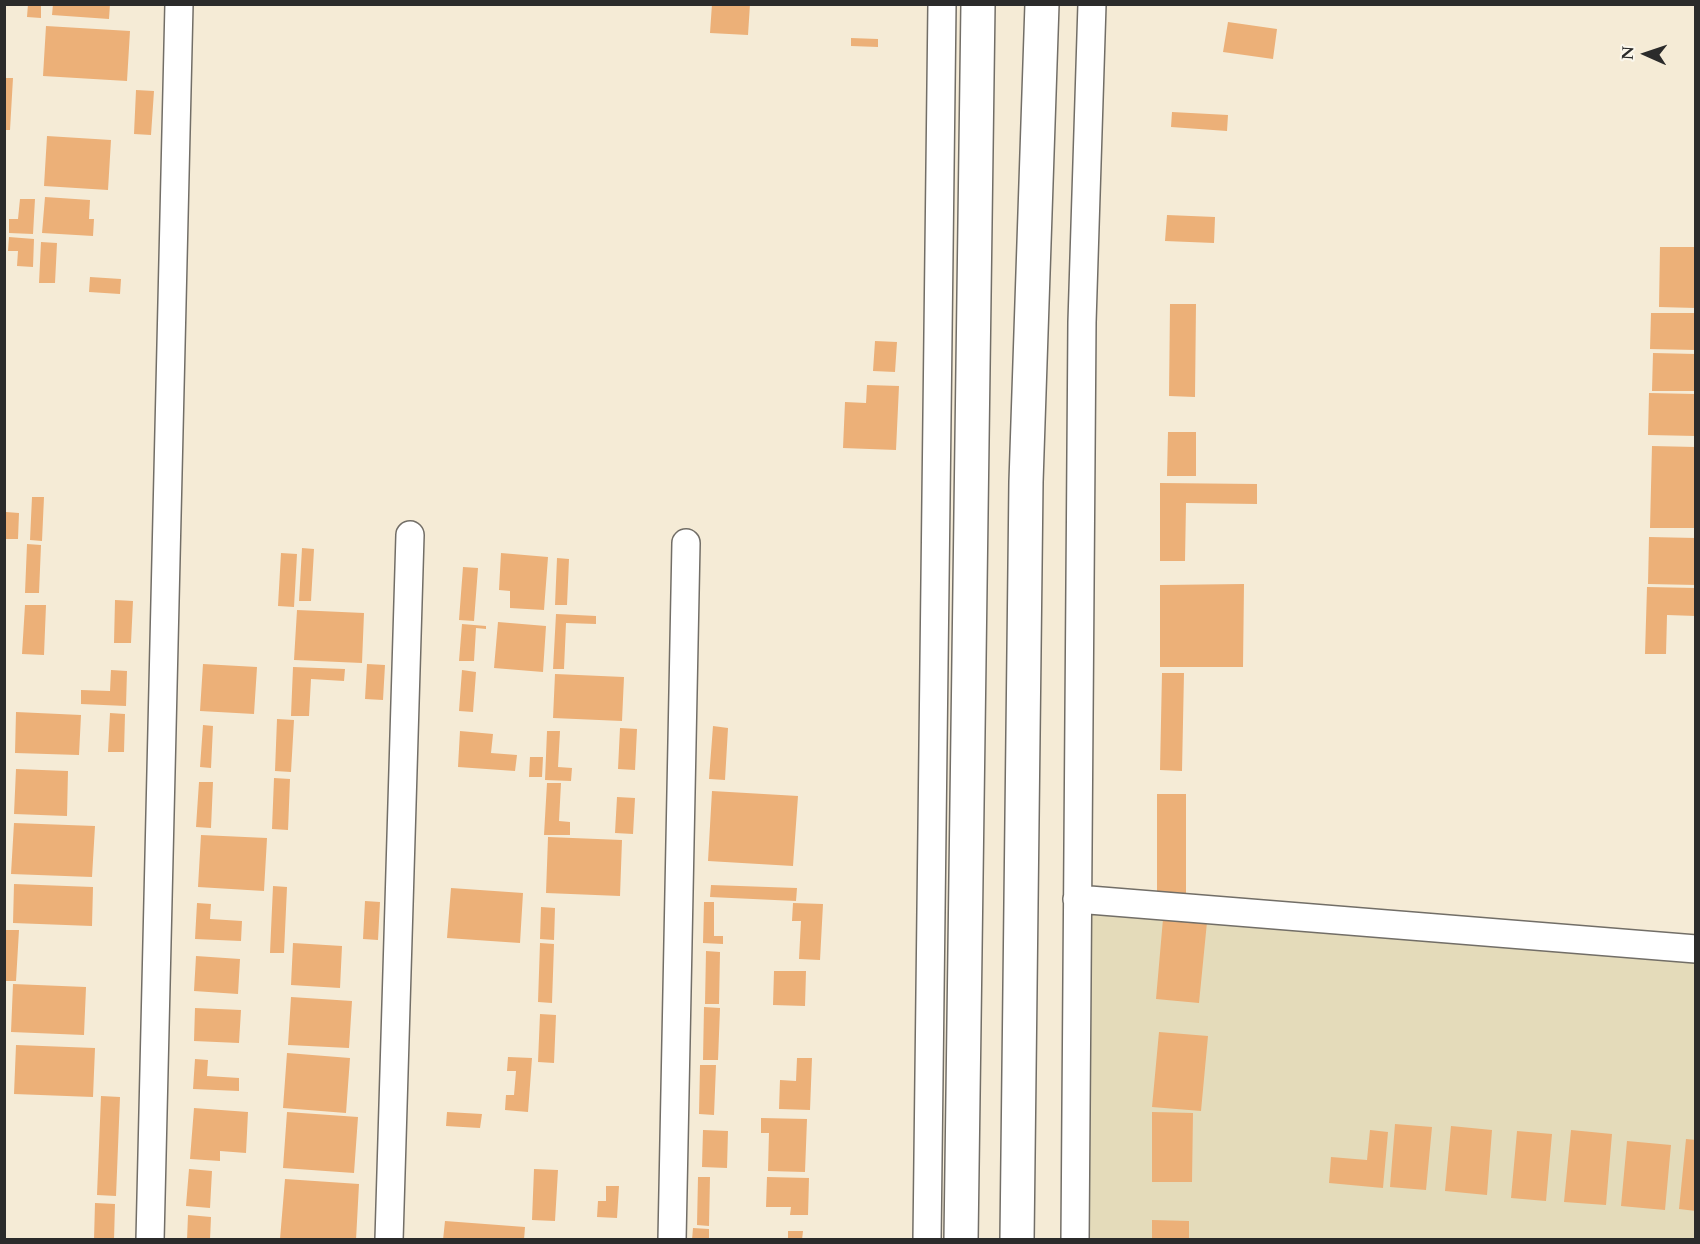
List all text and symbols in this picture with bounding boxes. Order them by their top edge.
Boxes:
north arrow [1616,24,1676,84]
text: N [1617,46,1639,61]

